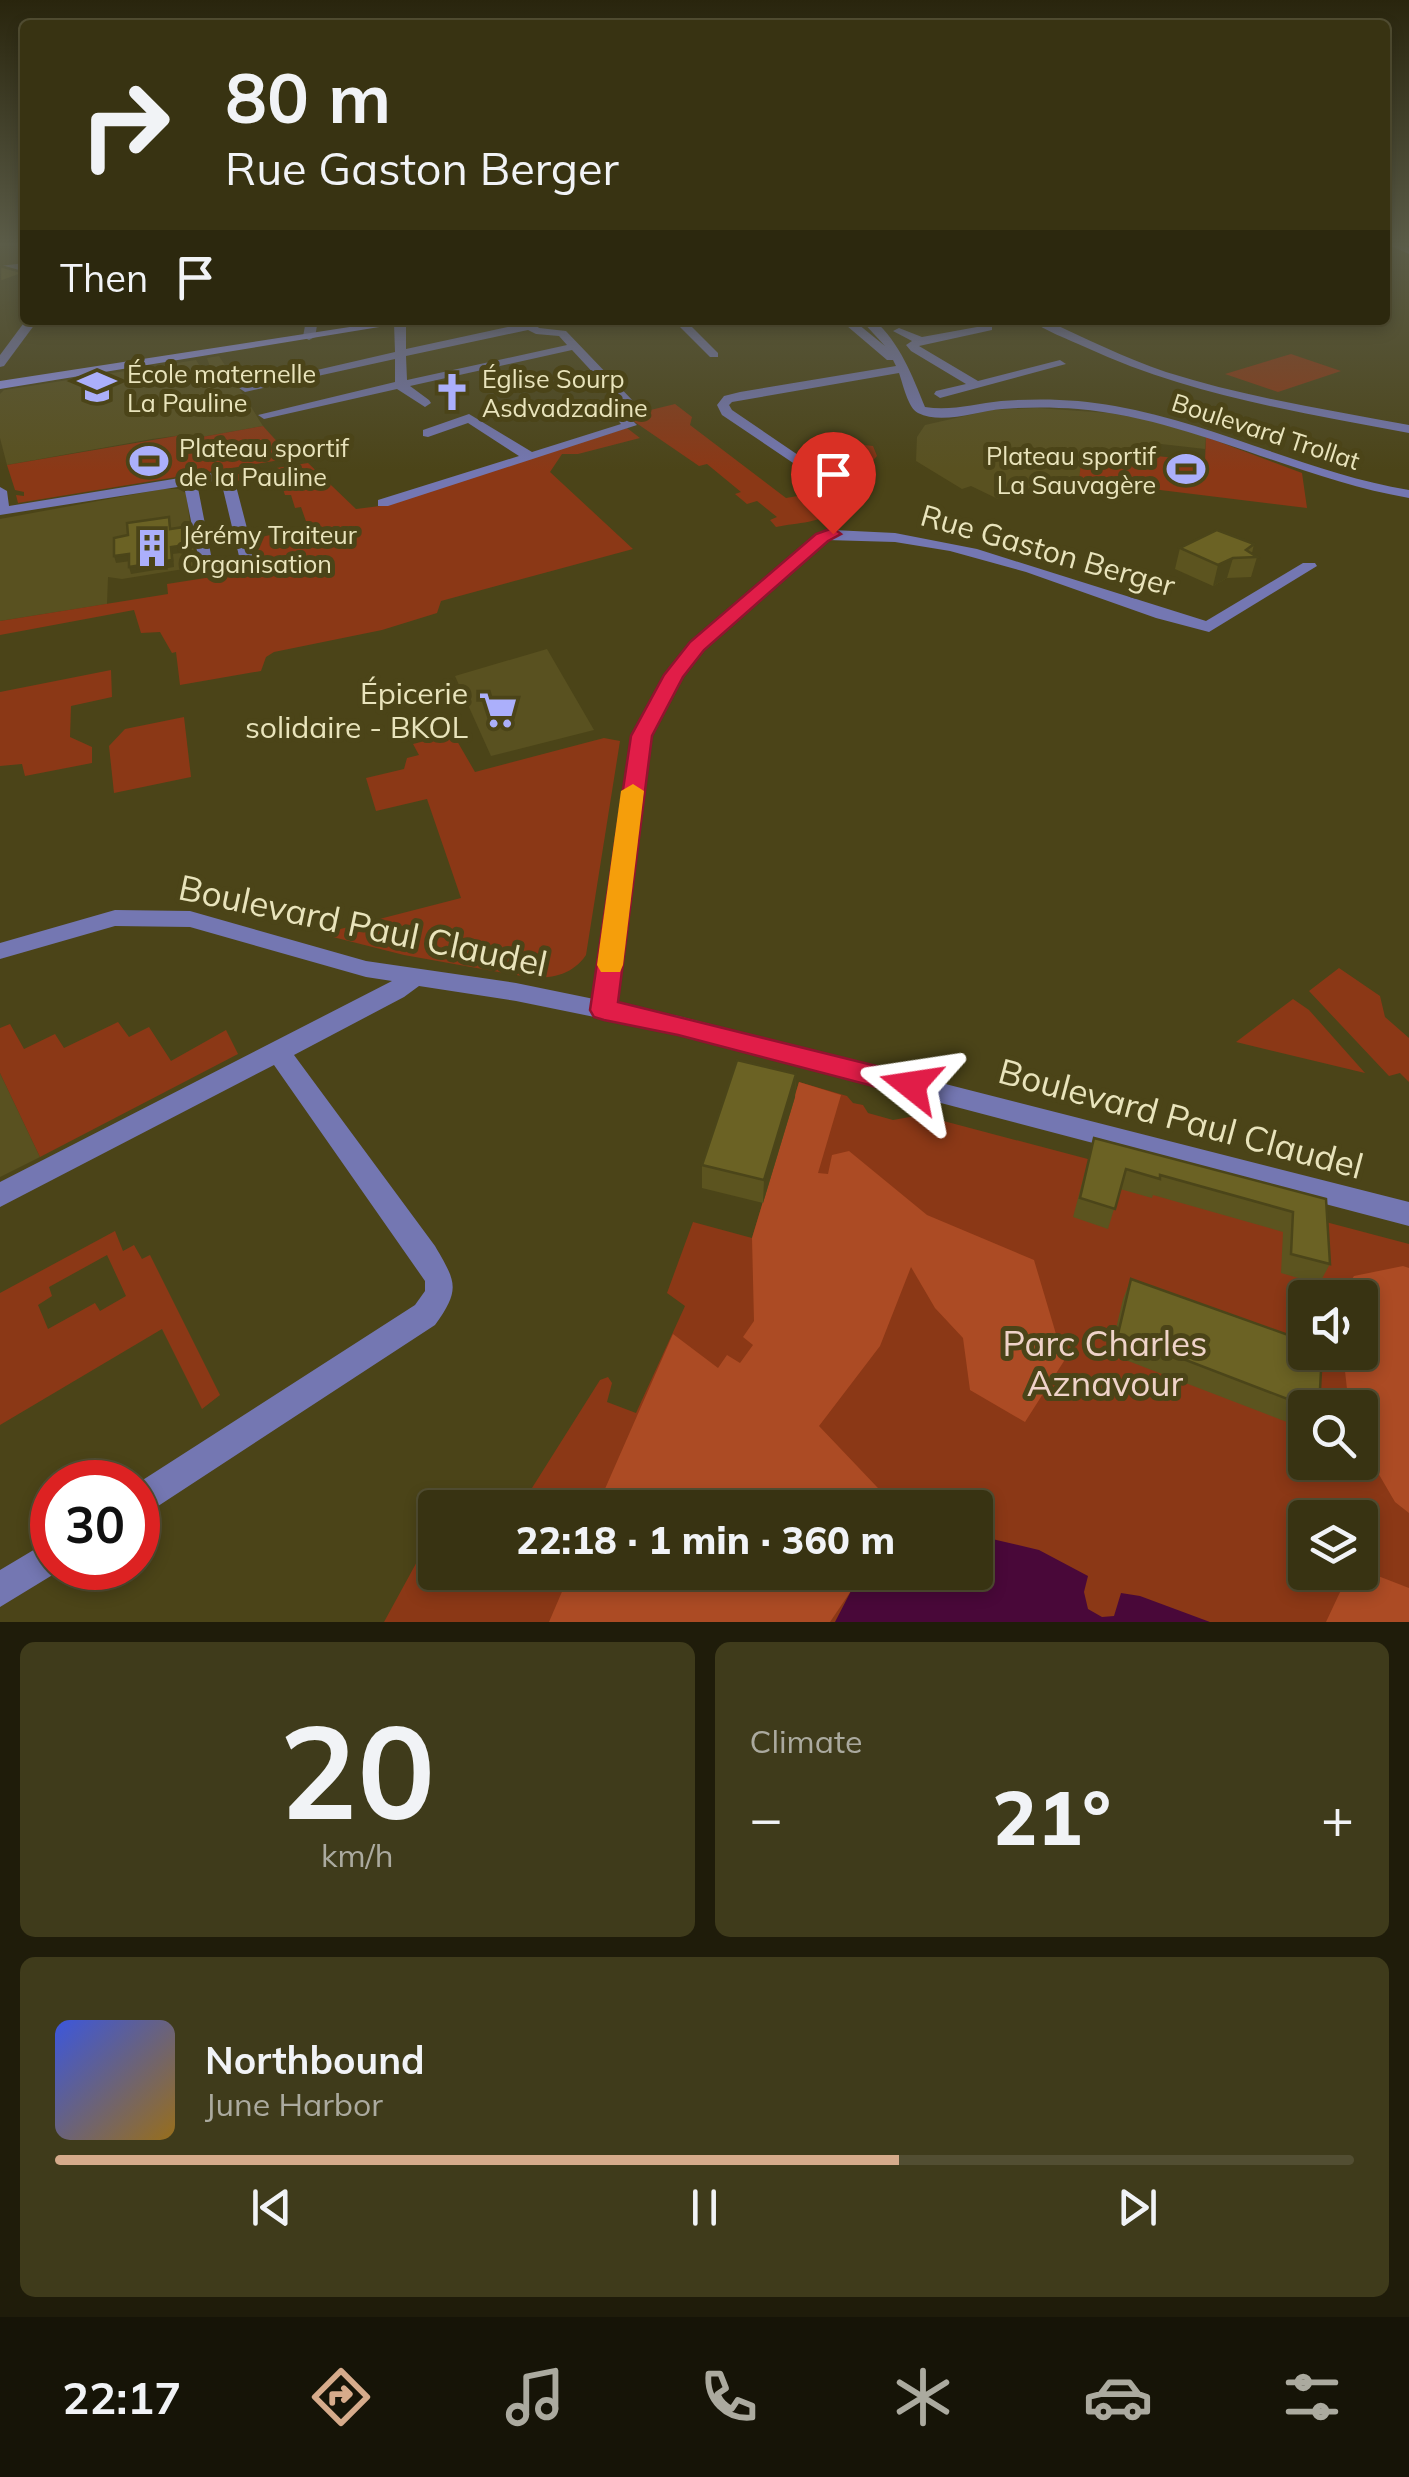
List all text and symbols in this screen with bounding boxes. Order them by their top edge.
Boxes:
text: 80 m [225,53,391,141]
icon: right [60,60,190,190]
text: Rue Gaston Berger [225,140,619,196]
icon: arrive [168,250,223,305]
text: Then [60,254,148,302]
place label: École maternelle La Pauline [127,358,316,418]
place label: Église Sourp Asdvadzadine [482,363,648,423]
school or university icon: École maternelle La Pauline [76,366,118,408]
church icon: Église Sourp Asdvadzadine [431,371,473,413]
street label: Boulevard Trollat [1168,386,1364,476]
place label: Plateau sportif de la Pauline [179,432,350,492]
pin [791,432,876,535]
sports icon: Plateau sportif de la Pauline [128,440,170,482]
place label: Plateau sportif La Sauvagère [986,440,1157,500]
icon: arrive [806,447,861,502]
sports icon: Plateau sportif La Sauvagère [1165,448,1207,490]
street label: Rue Gaston Berger [917,496,1179,604]
place label: Jérémy Traiteur Organisation [182,519,357,579]
building icon: Jérémy Traiteur Organisation [131,527,173,569]
place label: Épicerie solidaire - BKOL [245,674,468,746]
supermarket icon: Épicerie solidaire - BKOL [477,689,519,731]
street label: Boulevard Paul Claudel [175,864,551,986]
position arrow [859,1033,963,1137]
street label: Boulevard Paul Claudel [994,1048,1368,1188]
map controls [1288,1280,1378,1590]
button: sound [1288,1280,1378,1370]
park label: Parc Charles Aznavour [1003,1321,1207,1405]
button: search [1288,1390,1378,1480]
speed limit sign: 30 [30,1460,160,1590]
button: layers [1288,1500,1378,1590]
text: 22:18 · 1 min · 360 m [516,1516,895,1564]
text: 20 [279,1688,435,1852]
text: Climate [750,1721,862,1761]
text: 21° [992,1770,1111,1864]
text: − [750,1783,783,1852]
text: + [1321,1783,1354,1852]
text: km/h [321,1835,393,1875]
text: Northbound [205,2036,425,2084]
text: June Harbor [205,2084,383,2124]
icon: previous [244,2180,299,2235]
icon: pause [677,2180,732,2235]
icon: next [1110,2180,1165,2235]
icon: directions [306,2362,376,2432]
icon: music [500,2362,570,2432]
icon: phone [694,2362,764,2432]
icon: climate [888,2362,958,2432]
icon: car [1083,2362,1153,2432]
icon: filters [1277,2362,1347,2432]
text: 22:17 [62,2369,181,2425]

